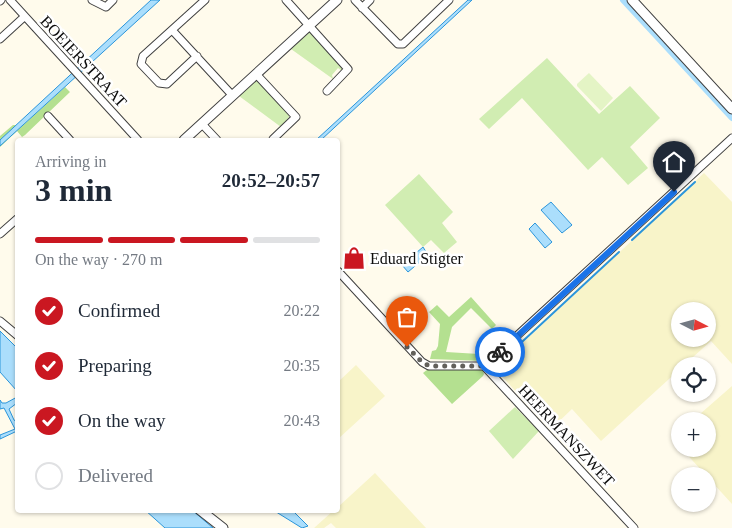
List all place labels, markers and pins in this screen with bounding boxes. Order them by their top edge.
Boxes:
pin [653,141,695,192]
shop icon: Eduard Stigter [341,245,367,271]
place label: Eduard Stigter [370,250,464,268]
pin [386,296,428,347]

